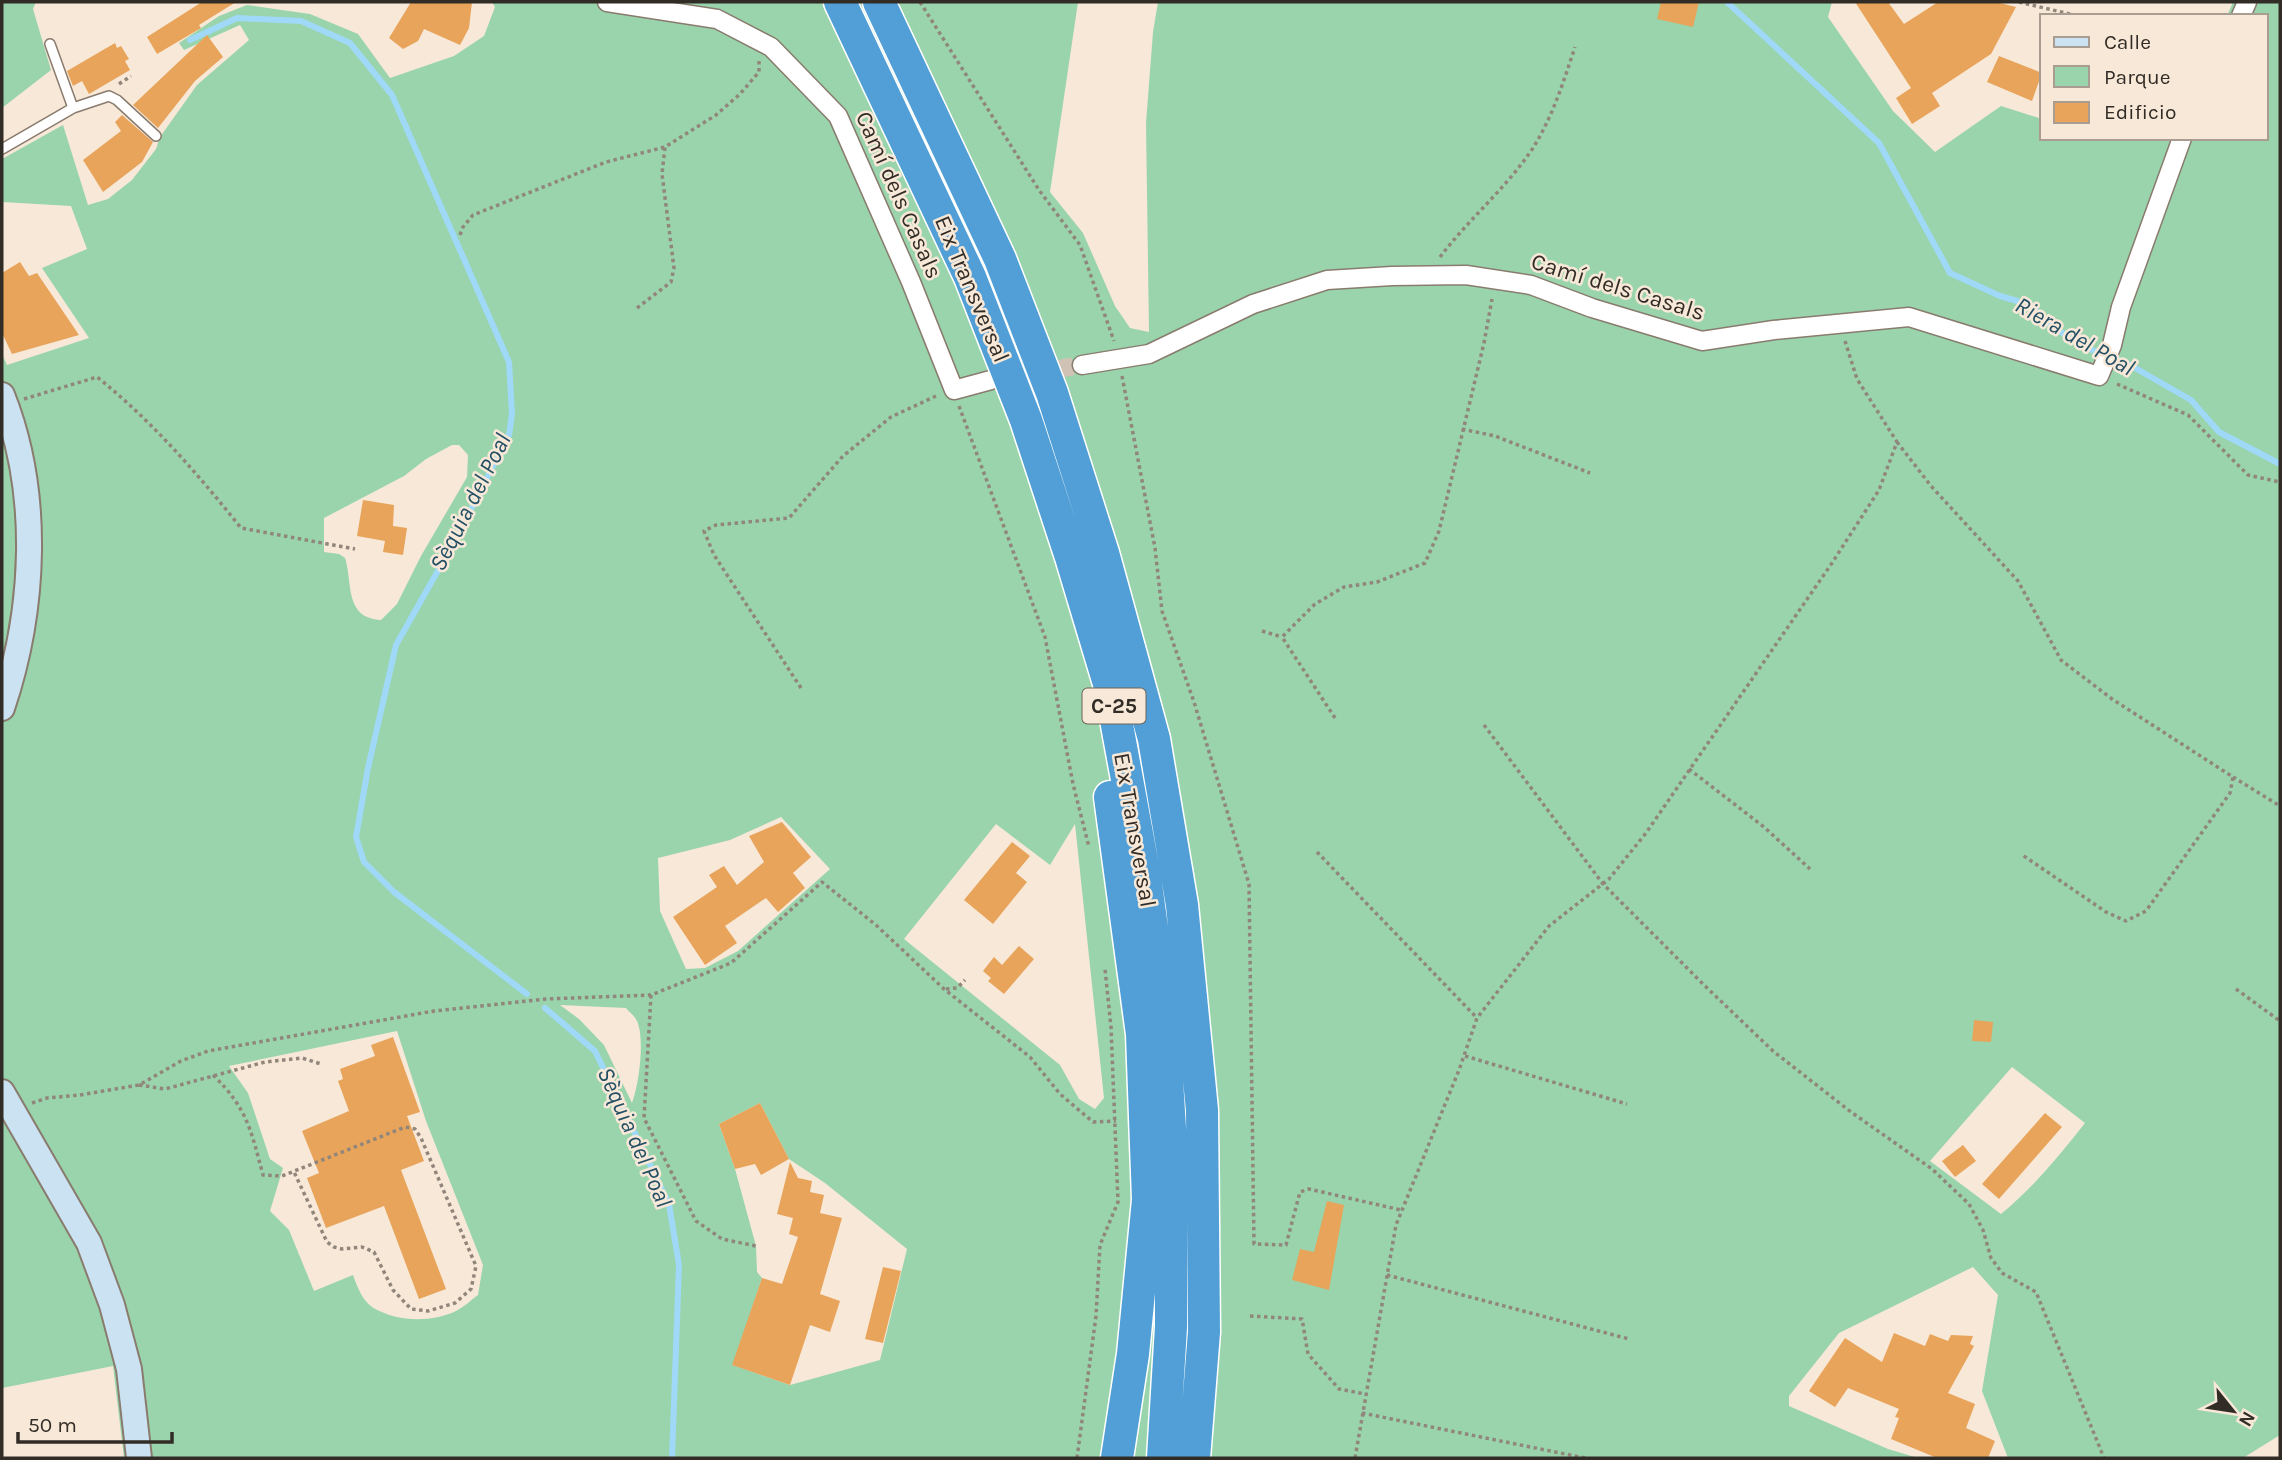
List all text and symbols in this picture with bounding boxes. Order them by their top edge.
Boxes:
legend [2040,14,2268,140]
text: Calle [2104,30,2151,54]
text: Parque [2104,65,2171,89]
text: Edificio [2104,100,2177,124]
street label: Camí dels Casals [850,107,948,283]
street label: Eix Transversal [929,212,1015,366]
street label: Camí dels Casals [1528,248,1708,326]
water label: Riera del Poal [2010,291,2140,381]
water label: Sèquia del Poal [423,429,517,575]
road number: C-25 [1082,688,1146,724]
street label: Eix Transversal [1108,751,1162,909]
water label: Sèquia del Poal [592,1063,678,1211]
north arrow [2198,1376,2268,1446]
scale bar [18,1400,172,1444]
text: N [2234,1408,2260,1430]
text: 50 m [28,1413,77,1437]

